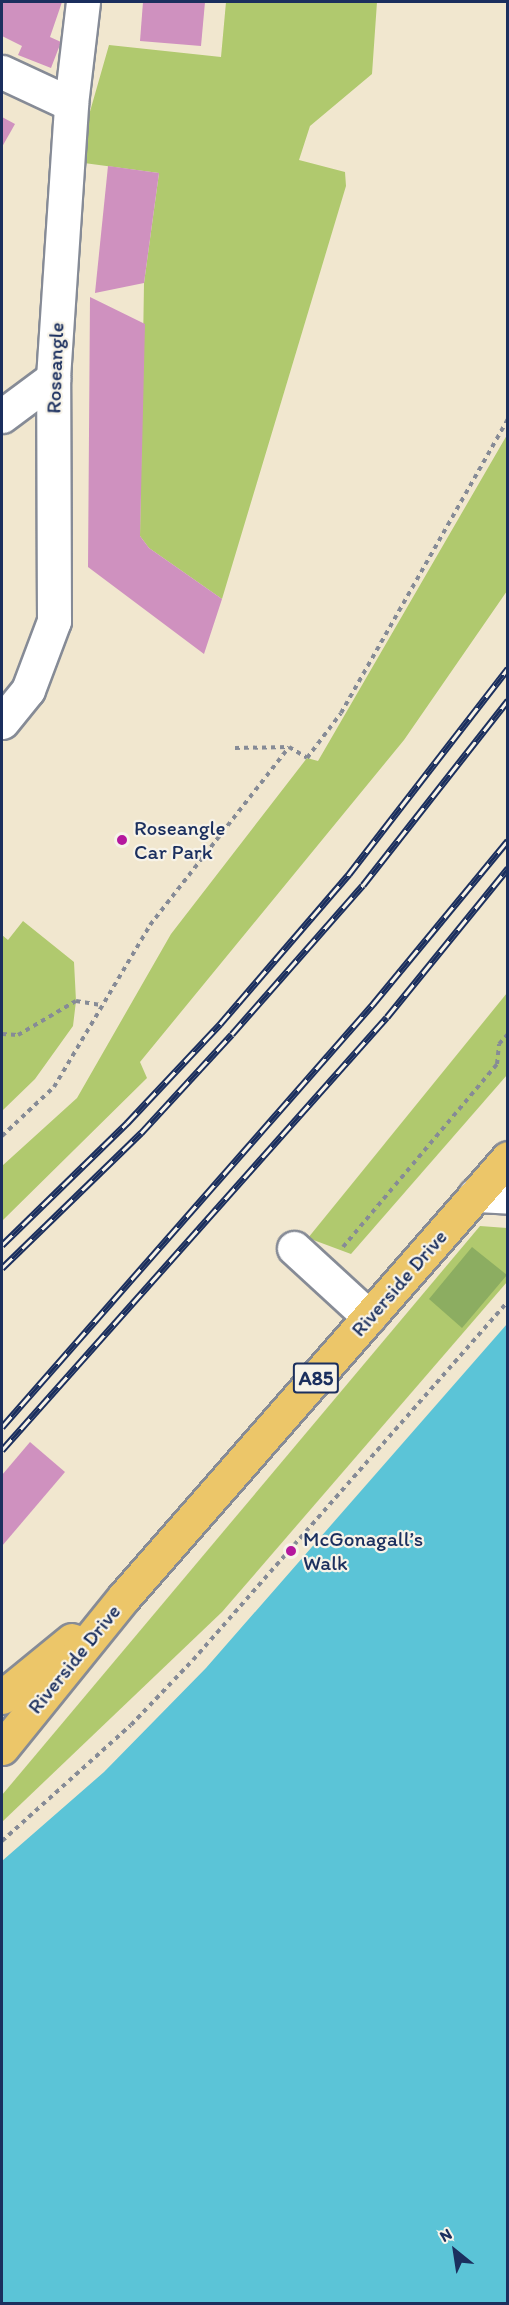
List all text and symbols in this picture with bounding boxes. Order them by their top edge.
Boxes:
street label: Roseangle [41,322,69,414]
place label: Roseangle Car Park [134,815,225,865]
marker: Roseangle Car Park [115,833,129,847]
street label: Riverside Drive [346,1224,452,1342]
road number: A85 [292,1361,340,1395]
place label: McGonagall’s Walk [303,1526,423,1576]
marker: McGonagall’s Walk [284,1544,298,1558]
street label: Riverside Drive [22,1599,126,1719]
north arrow [425,2221,485,2281]
text: N [436,2224,455,2246]

